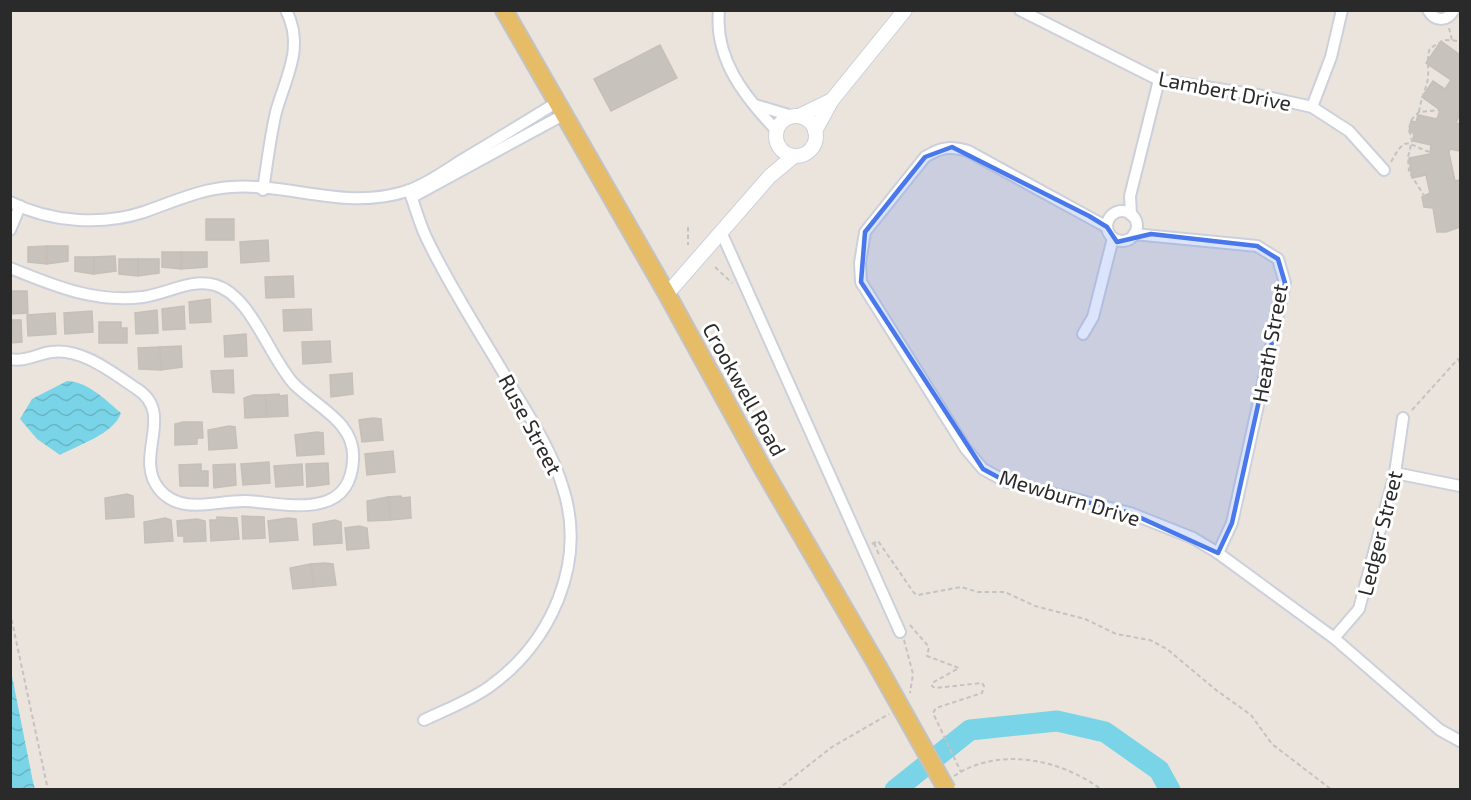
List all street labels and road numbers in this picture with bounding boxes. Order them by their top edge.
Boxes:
street label: Lambert Drive [1156,65,1294,115]
street label: Heath Street [1246,282,1292,404]
street label: Crookwell Road [698,318,792,460]
street label: Ruse Street [494,370,568,478]
street label: Mewburn Drive [996,464,1144,530]
street label: Ledger Street [1351,468,1407,598]

